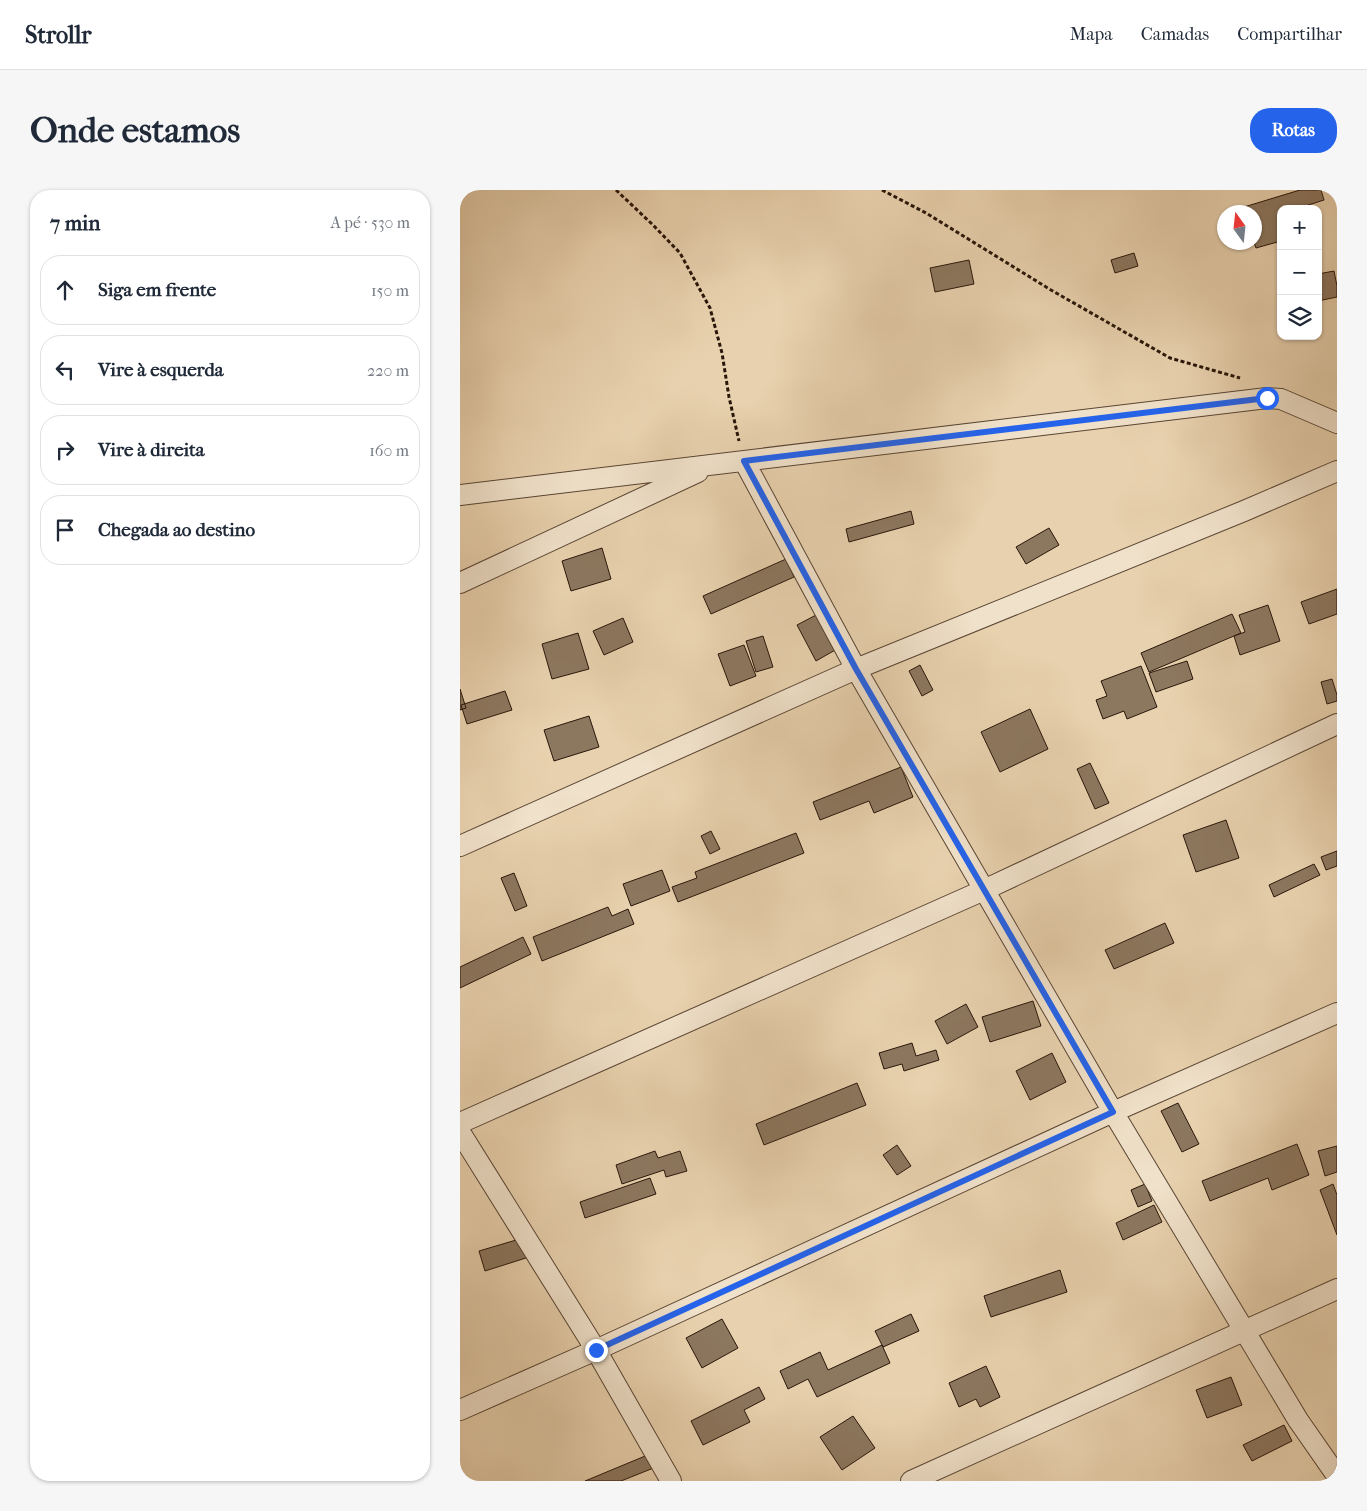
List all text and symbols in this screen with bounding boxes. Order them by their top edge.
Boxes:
text: Strollr [25,21,92,49]
text: Mapa [1070,24,1113,45]
text: Camadas [1141,24,1209,45]
text: Compartilhar [1237,24,1342,45]
button: Rotas [1250,108,1337,153]
text: Onde estamos [30,110,240,151]
north arrow [1217,205,1262,250]
map controls [1277,205,1322,340]
button: + [1277,205,1322,250]
text: 7 min [50,211,101,235]
text: A pé · 530 m [330,213,410,232]
button: − [1277,250,1322,295]
icon: ahead [51,276,79,304]
text: Siga em frente [98,279,216,301]
text: 150 m [371,281,409,300]
button: layers [1277,295,1322,340]
icon: left [51,356,79,384]
text: Vire à esquerda [98,359,224,381]
text: 220 m [367,361,409,380]
route start [1256,387,1279,410]
icon: right [51,436,79,464]
text: Vire à direita [98,439,205,461]
text: 160 m [369,441,409,460]
icon: arrive [51,516,79,544]
text: Chegada ao destino [98,519,255,541]
route end [585,1339,608,1362]

